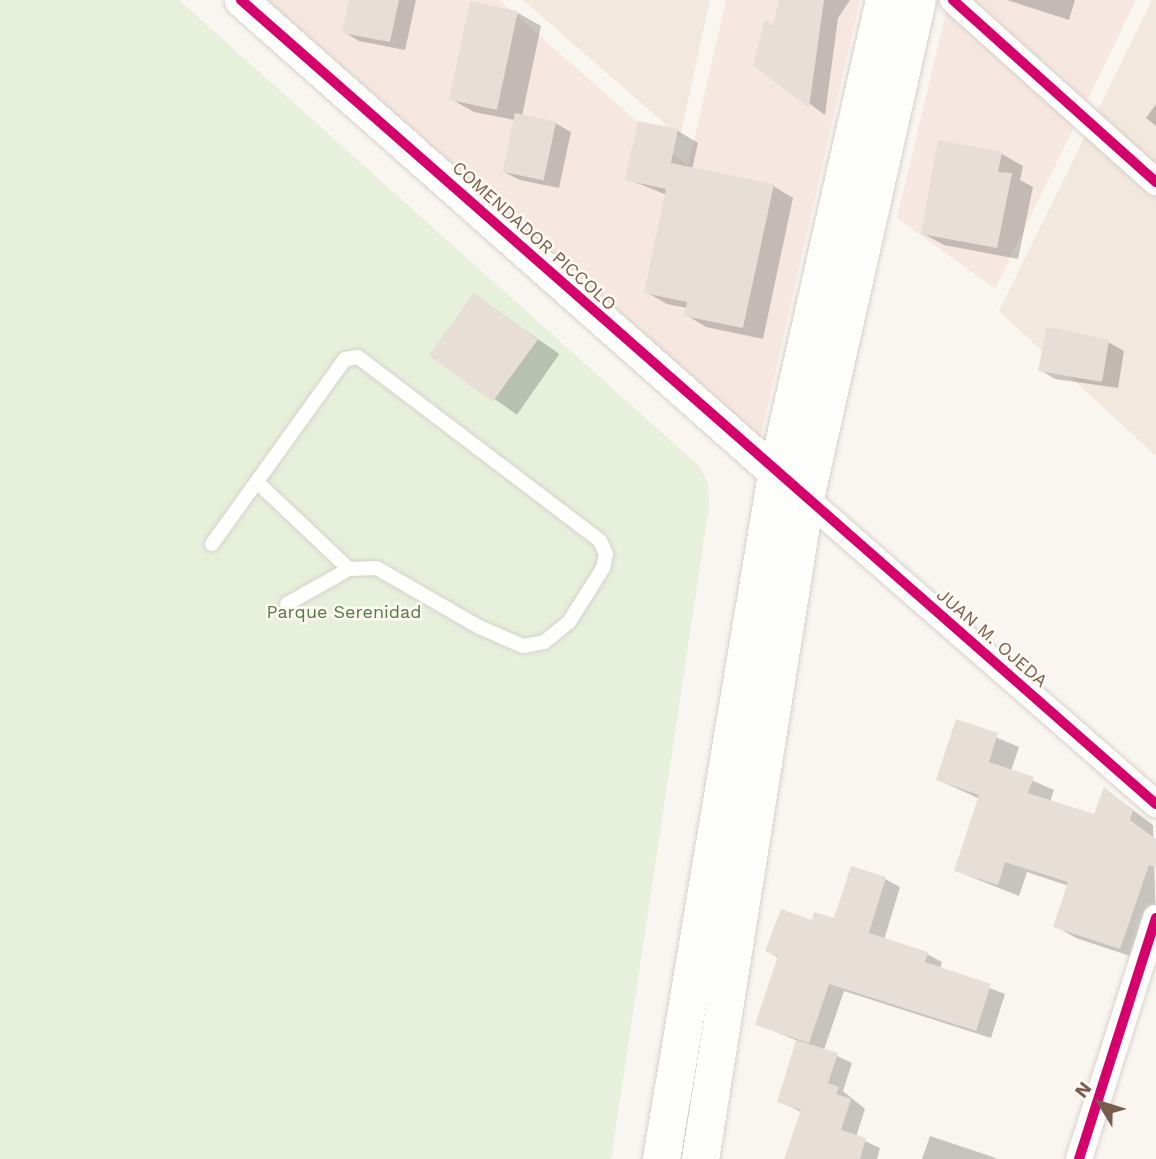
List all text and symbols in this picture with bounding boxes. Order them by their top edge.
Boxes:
street label: COMENDADOR PICCOLO [448,157,620,315]
street label: JUAN M. OJEDA [932,584,1052,692]
park label: Parque Serenidad [266,601,422,623]
north arrow [1065,1068,1135,1138]
text: N [1070,1077,1096,1102]

